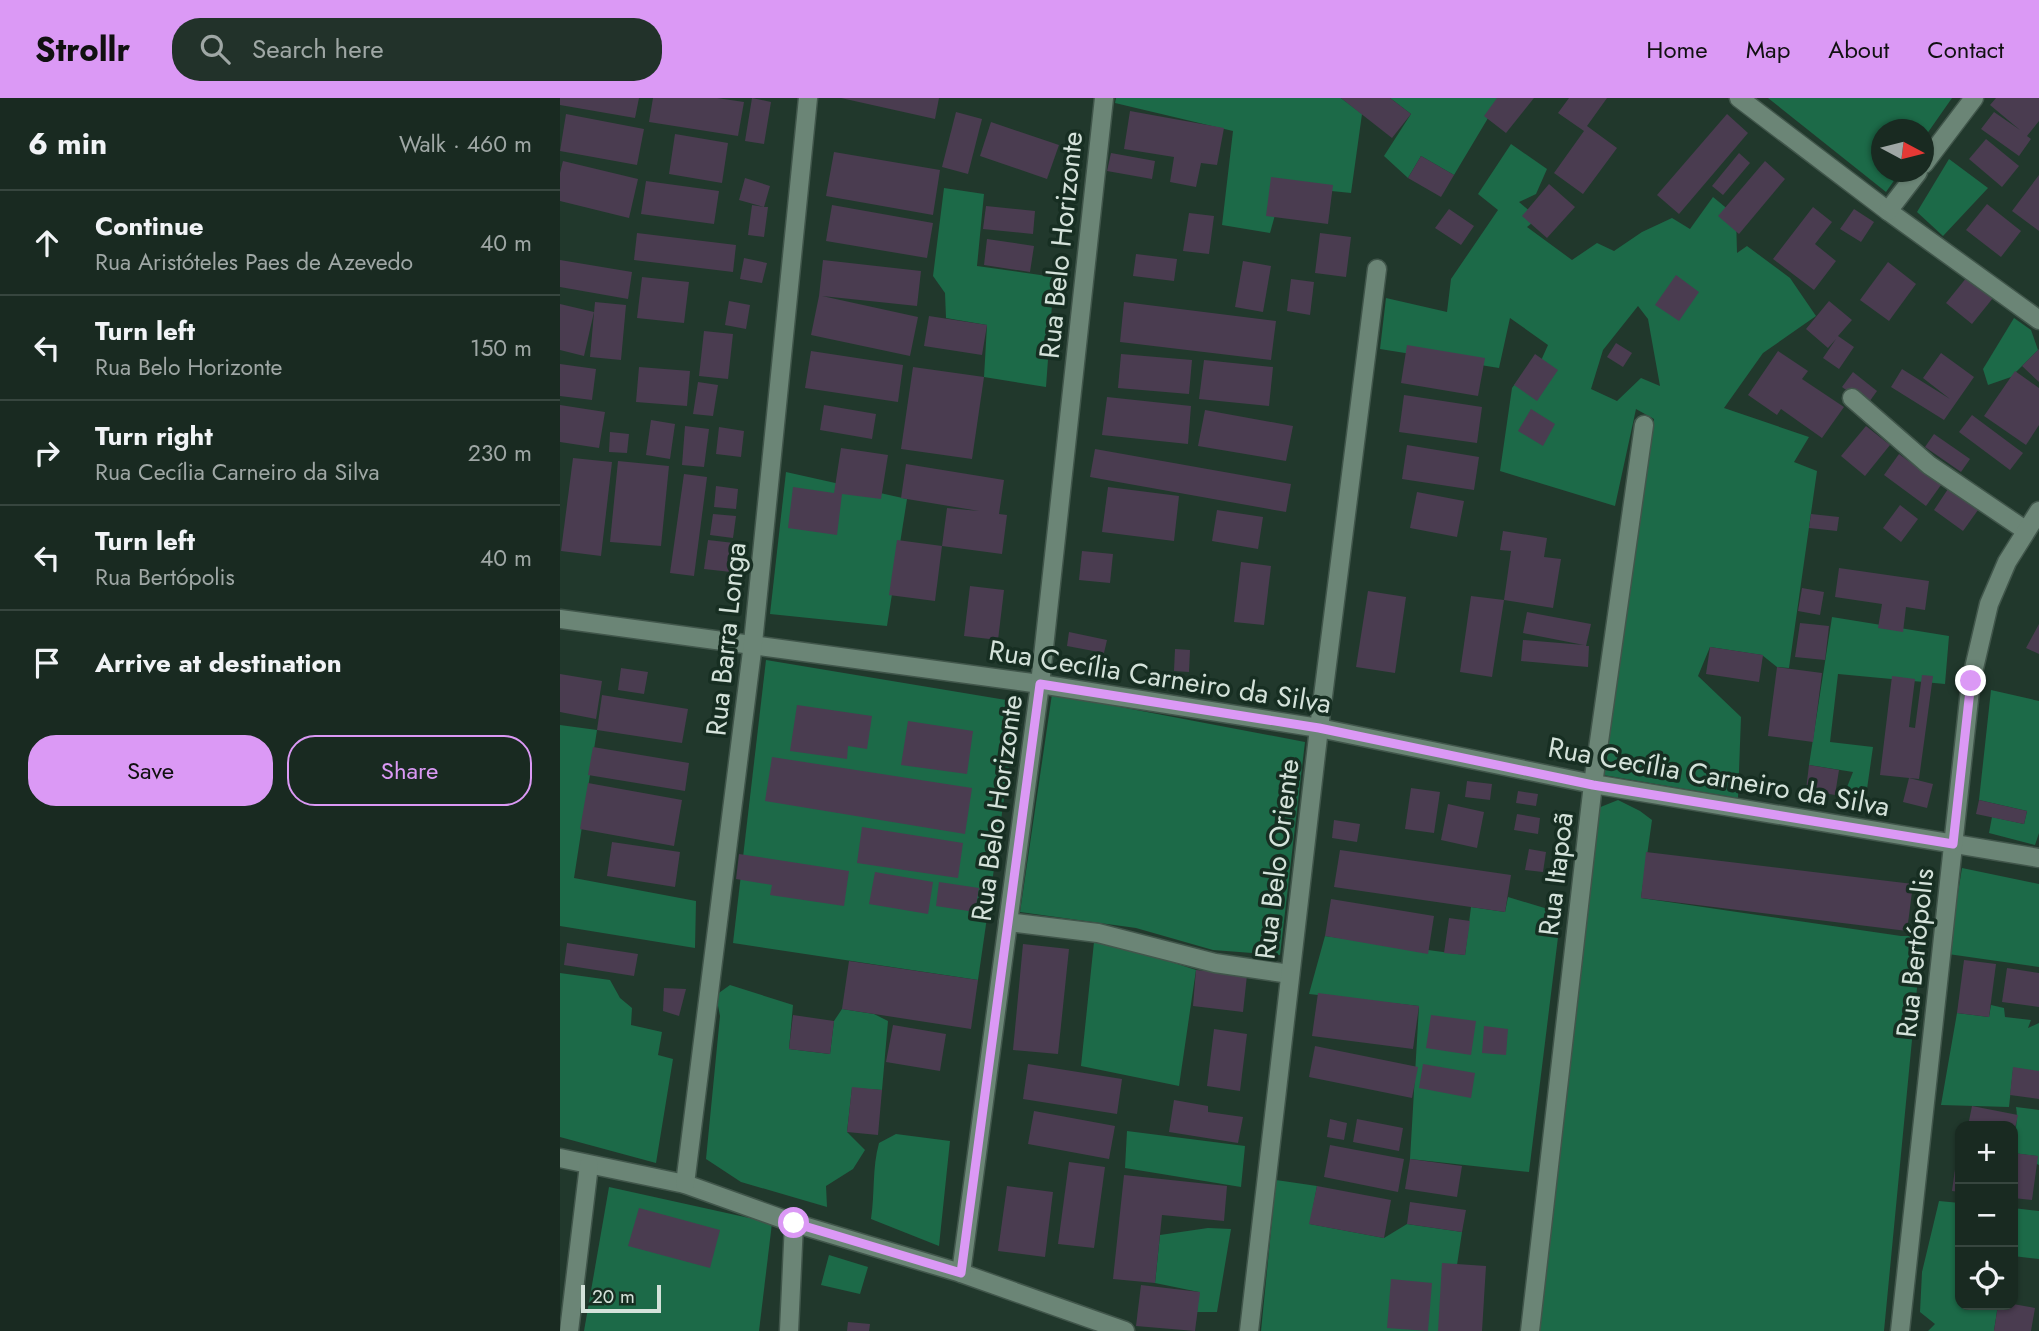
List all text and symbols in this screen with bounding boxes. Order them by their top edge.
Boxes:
search box [172,18,662,81]
text: Strollr [35,26,130,73]
icon: search [196,30,234,68]
text: Search here [252,30,384,68]
text: Home [1646,32,1708,67]
text: Map [1746,32,1790,67]
text: About [1828,32,1889,67]
text: Contact [1927,32,2004,67]
north arrow [1871,119,1934,182]
text: 6 min [28,122,107,165]
text: Walk · 460 m [399,127,532,161]
street label: Rua Belo Horizonte [1029,129,1093,361]
text: Continue [95,207,204,245]
icon: ahead [28,224,66,262]
text: 40 m [480,226,532,260]
text: Rua Aristóteles Paes de Azevedo [95,245,413,279]
text: Turn left [95,312,195,350]
icon: left [28,329,66,367]
text: 150 m [470,331,532,365]
text: Rua Belo Horizonte [95,350,282,384]
text: Turn right [95,417,213,455]
icon: right [28,434,66,472]
text: 230 m [468,436,532,470]
text: Rua Cecília Carneiro da Silva [95,455,379,489]
text: Turn left [95,522,195,560]
icon: left [28,539,66,577]
street label: Rua Barra Longa [695,540,757,738]
text: 40 m [480,541,532,575]
text: Rua Bertópolis [95,560,235,594]
street label: Rua Cecília Carneiro da Silva [986,630,1334,724]
icon: arrive [28,644,66,682]
text: Arrive at destination [95,644,342,682]
route end [1955,665,1986,696]
street label: Rua Belo Horizonte [961,692,1033,924]
street label: Rua Cecília Carneiro da Silva [1545,727,1893,827]
button: Save [28,735,273,806]
button: Share [287,735,532,806]
street label: Rua Belo Oriente [1244,756,1310,962]
street label: Rua Itapoã [1528,810,1584,938]
street label: Rua Bertópolis [1886,866,1944,1040]
map controls [1955,1121,2018,1310]
button: + [1955,1121,2018,1184]
button: − [1955,1184,2018,1247]
route start [778,1207,809,1238]
button: locate [1955,1247,2018,1310]
scale bar [581,1282,662,1314]
text: 20 m [592,1283,635,1310]

